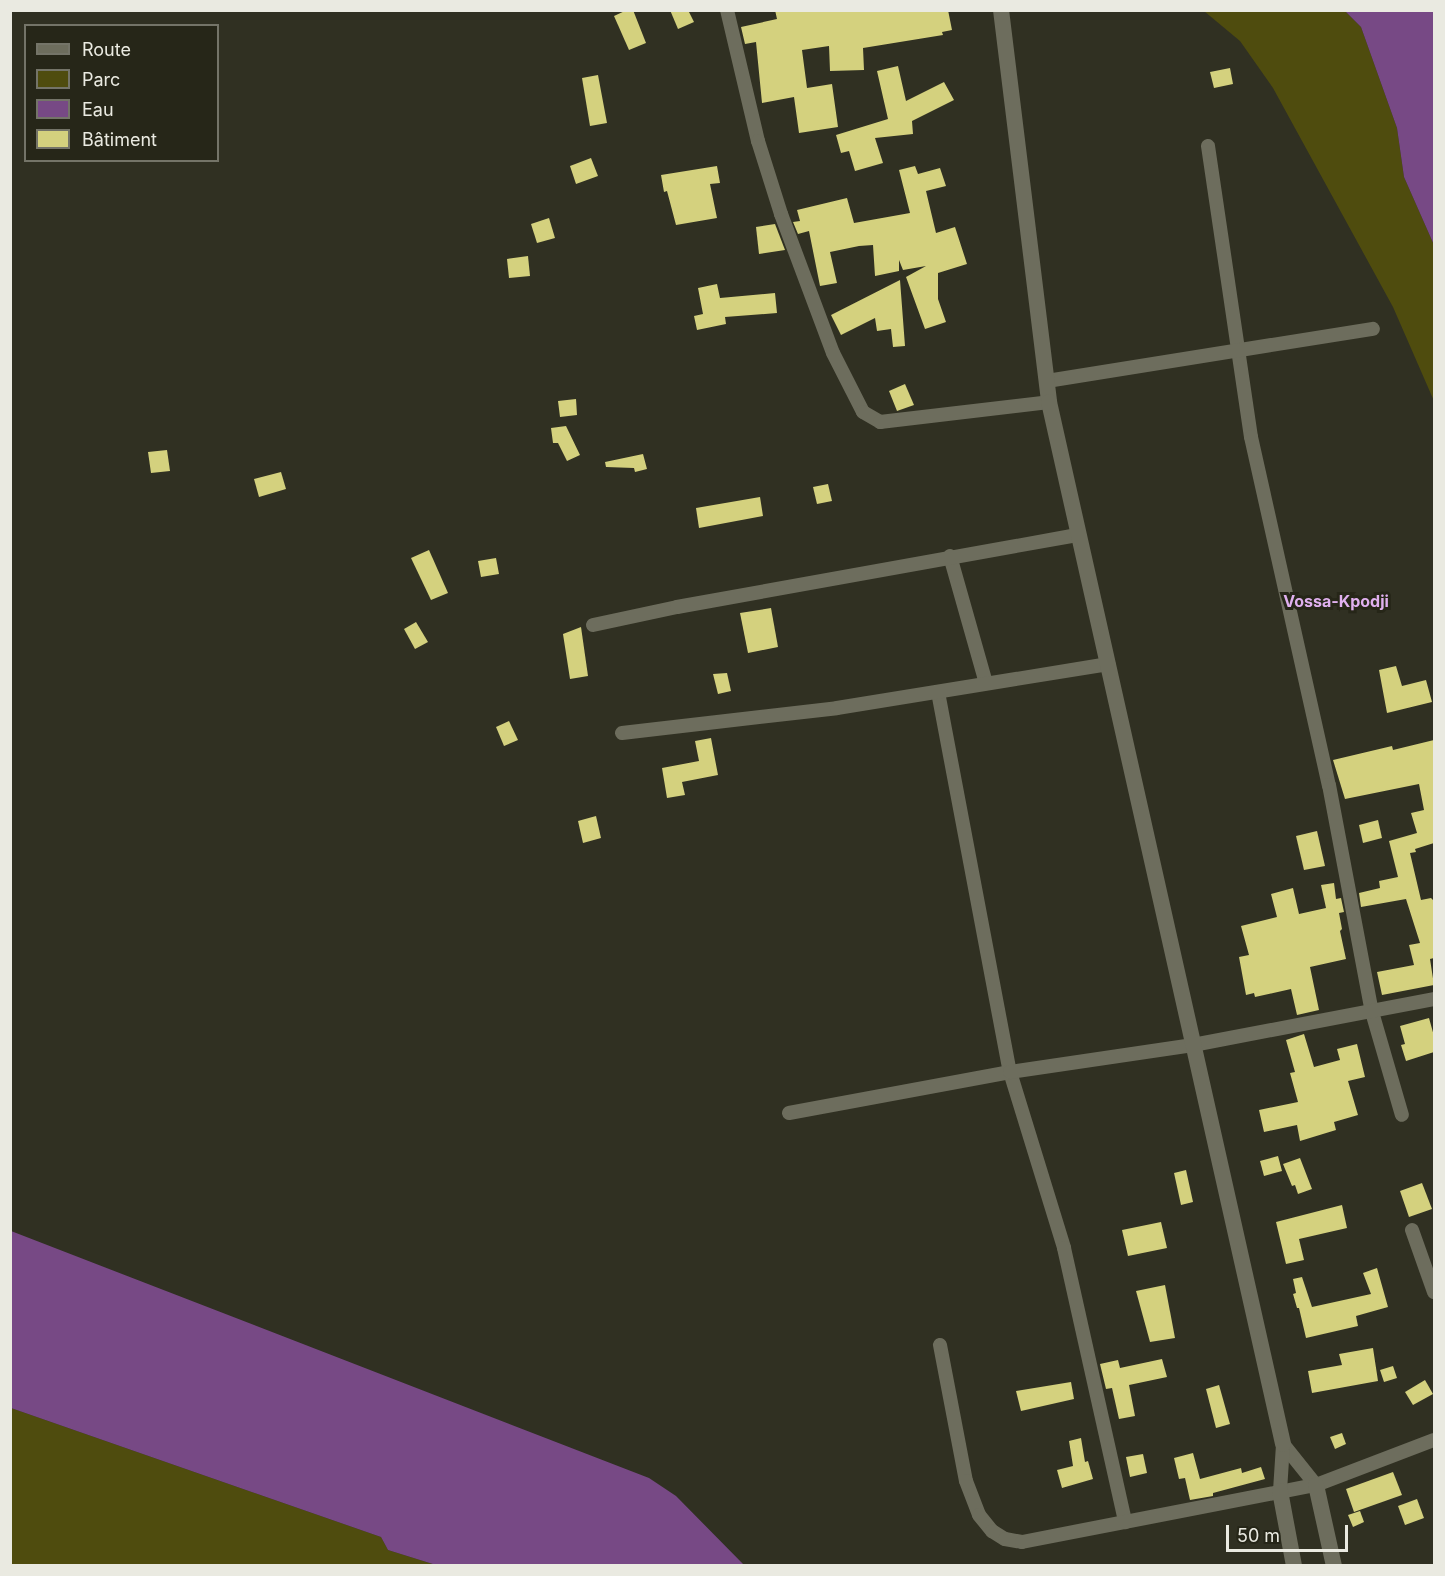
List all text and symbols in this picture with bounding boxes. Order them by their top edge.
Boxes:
legend [24,24,219,162]
text: Route [82,39,131,60]
text: Parc [82,69,120,90]
text: Eau [82,99,114,120]
text: Bâtiment [82,129,157,150]
district label: Vossa-Kpodji [1283,591,1389,611]
scale bar [1229,1513,1350,1551]
text: 50 m [1237,1525,1280,1546]

